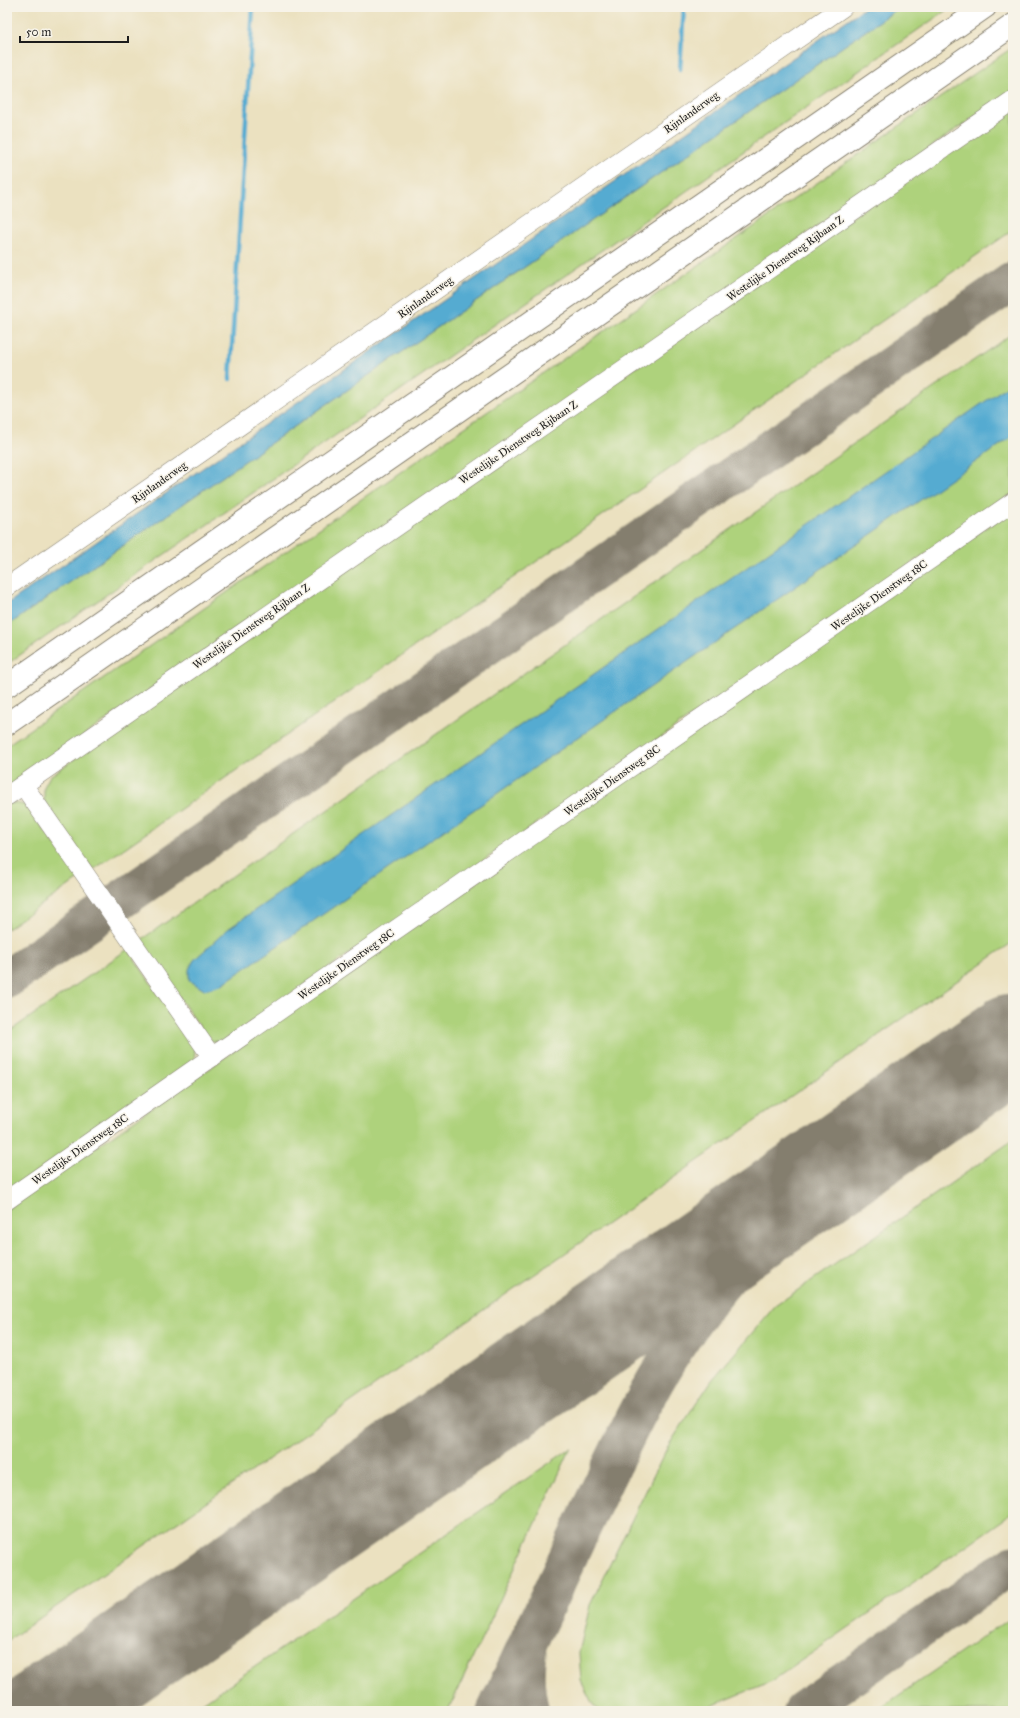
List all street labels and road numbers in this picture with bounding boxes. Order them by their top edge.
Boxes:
street label: Rijnlanderweg [661,88,722,136]
street label: Westelijke Dienstweg Rijbaan Z [724,213,847,304]
street label: Rijnlanderweg [395,273,456,321]
street label: Westelijke Dienstweg Rijbaan Z [457,398,580,487]
street label: Rijnlanderweg [129,458,190,506]
street label: Westelijke Dienstweg 18C [829,557,930,634]
street label: Westelijke Dienstweg Rijbaan Z [190,581,313,672]
street label: Westelijke Dienstweg 18C [562,742,663,819]
street label: Westelijke Dienstweg 18C [296,926,397,1003]
street label: Westelijke Dienstweg 18C [30,1111,131,1188]

